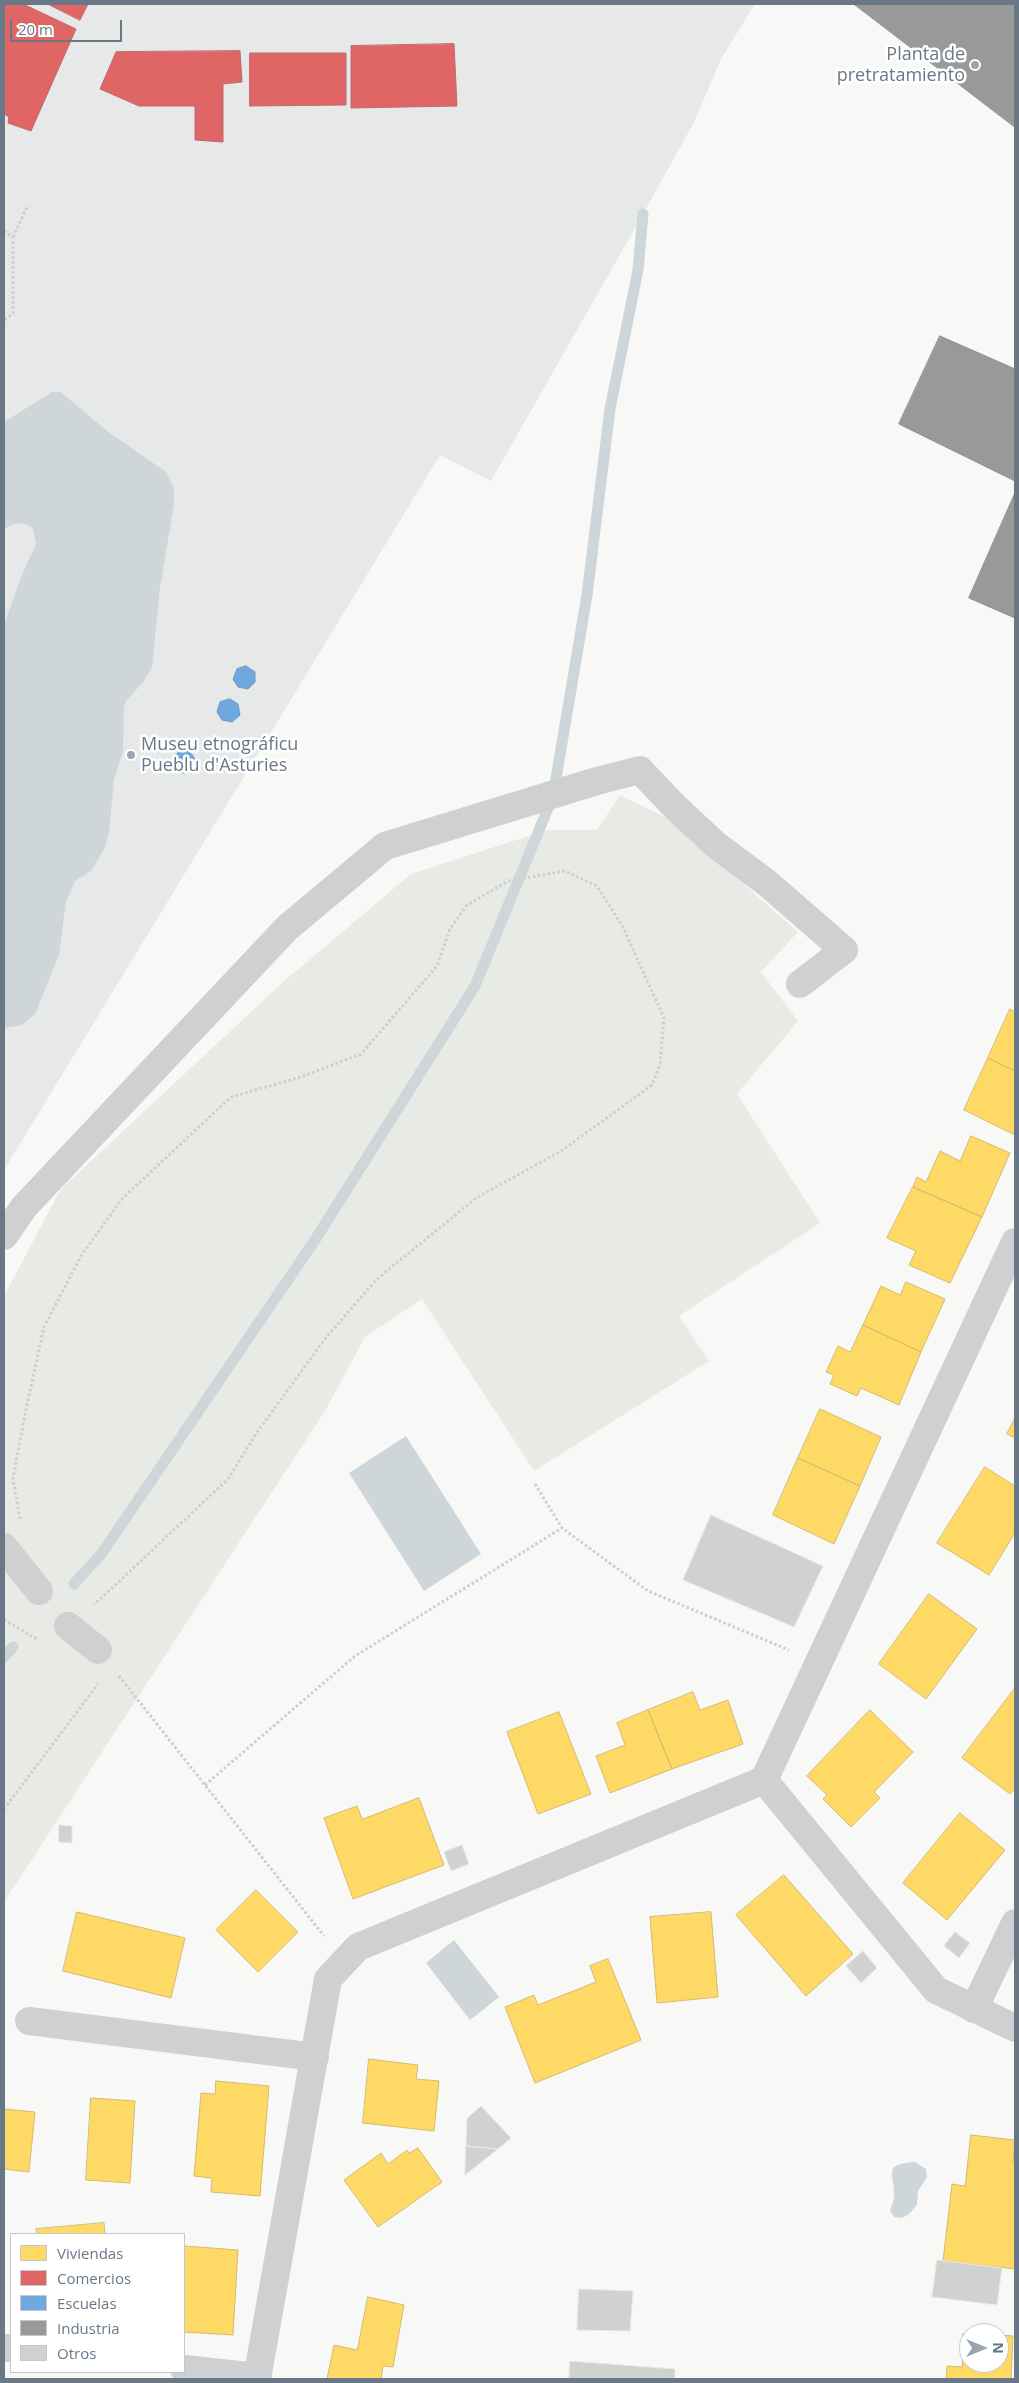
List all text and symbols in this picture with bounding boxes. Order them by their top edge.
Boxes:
scale bar [12,10,125,42]
text: 20 m [18,19,53,39]
place label: Planta de pretratamiento [837,44,965,86]
marker: Planta de pretratamiento [969,59,981,71]
place label: Museu etnográficu Pueblu d'Asturies [141,734,298,776]
marker: Museu etnográficu Pueblu d'Asturies [125,749,137,761]
legend [10,2233,185,2373]
text: Viviendas [57,2243,123,2263]
text: Comercios [57,2268,131,2288]
text: Escuelas [57,2293,117,2313]
text: Industria [57,2318,120,2338]
north arrow [959,2323,1009,2373]
text: N [989,2342,1008,2354]
text: Otros [57,2343,96,2363]

